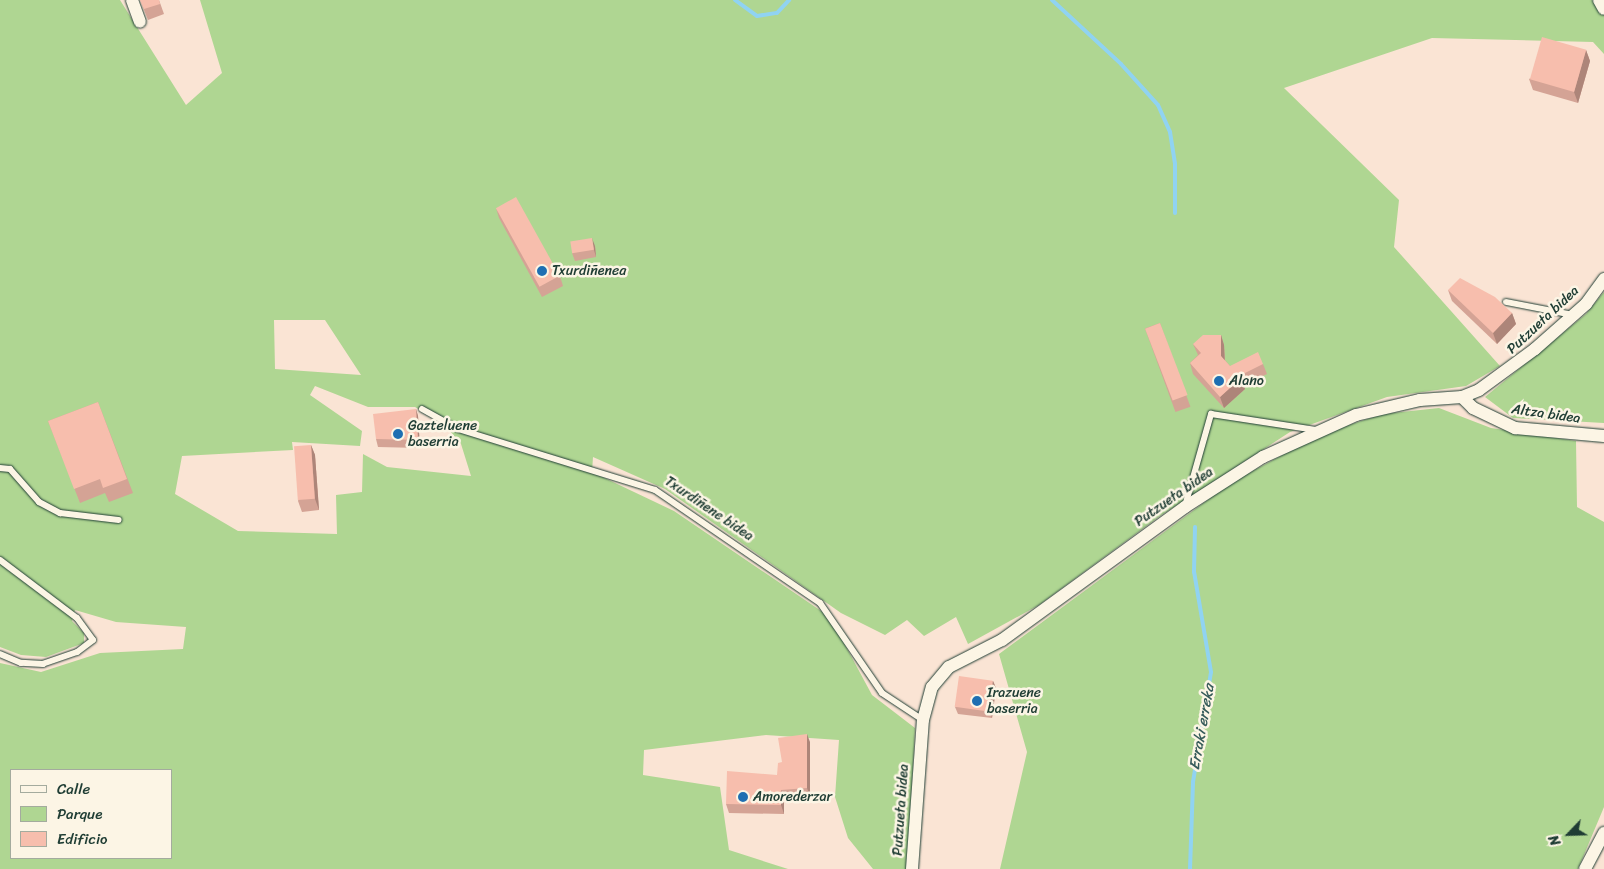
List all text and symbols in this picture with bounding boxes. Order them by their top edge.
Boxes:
place label: Txurdiñenea [552,263,626,279]
marker: Txurdiñenea [536,265,548,277]
street label: Putzueta bidea [1503,282,1583,358]
place label: Alano [1229,373,1264,389]
marker: Alano [1213,375,1225,387]
street label: Altza bidea [1510,401,1582,427]
place label: Gazteluene baserria [408,418,477,451]
marker: Gazteluene baserria [392,428,404,440]
street label: Putzueta bidea [1131,464,1217,530]
street label: Txurdiñene bidea [661,473,757,545]
water label: Erraki erreka [1186,682,1218,772]
place label: Irazuene baserria [987,685,1041,718]
marker: Irazuene baserria [971,695,983,707]
street label: Putzueta bidea [889,763,913,857]
legend [10,769,172,859]
text: Calle [57,776,90,802]
place label: Amorederzar [753,789,832,805]
marker: Amorederzar [737,791,749,803]
text: Parque [57,801,102,827]
north arrow [1544,809,1594,859]
text: Edificio [57,826,108,852]
text: N [1541,831,1568,850]

